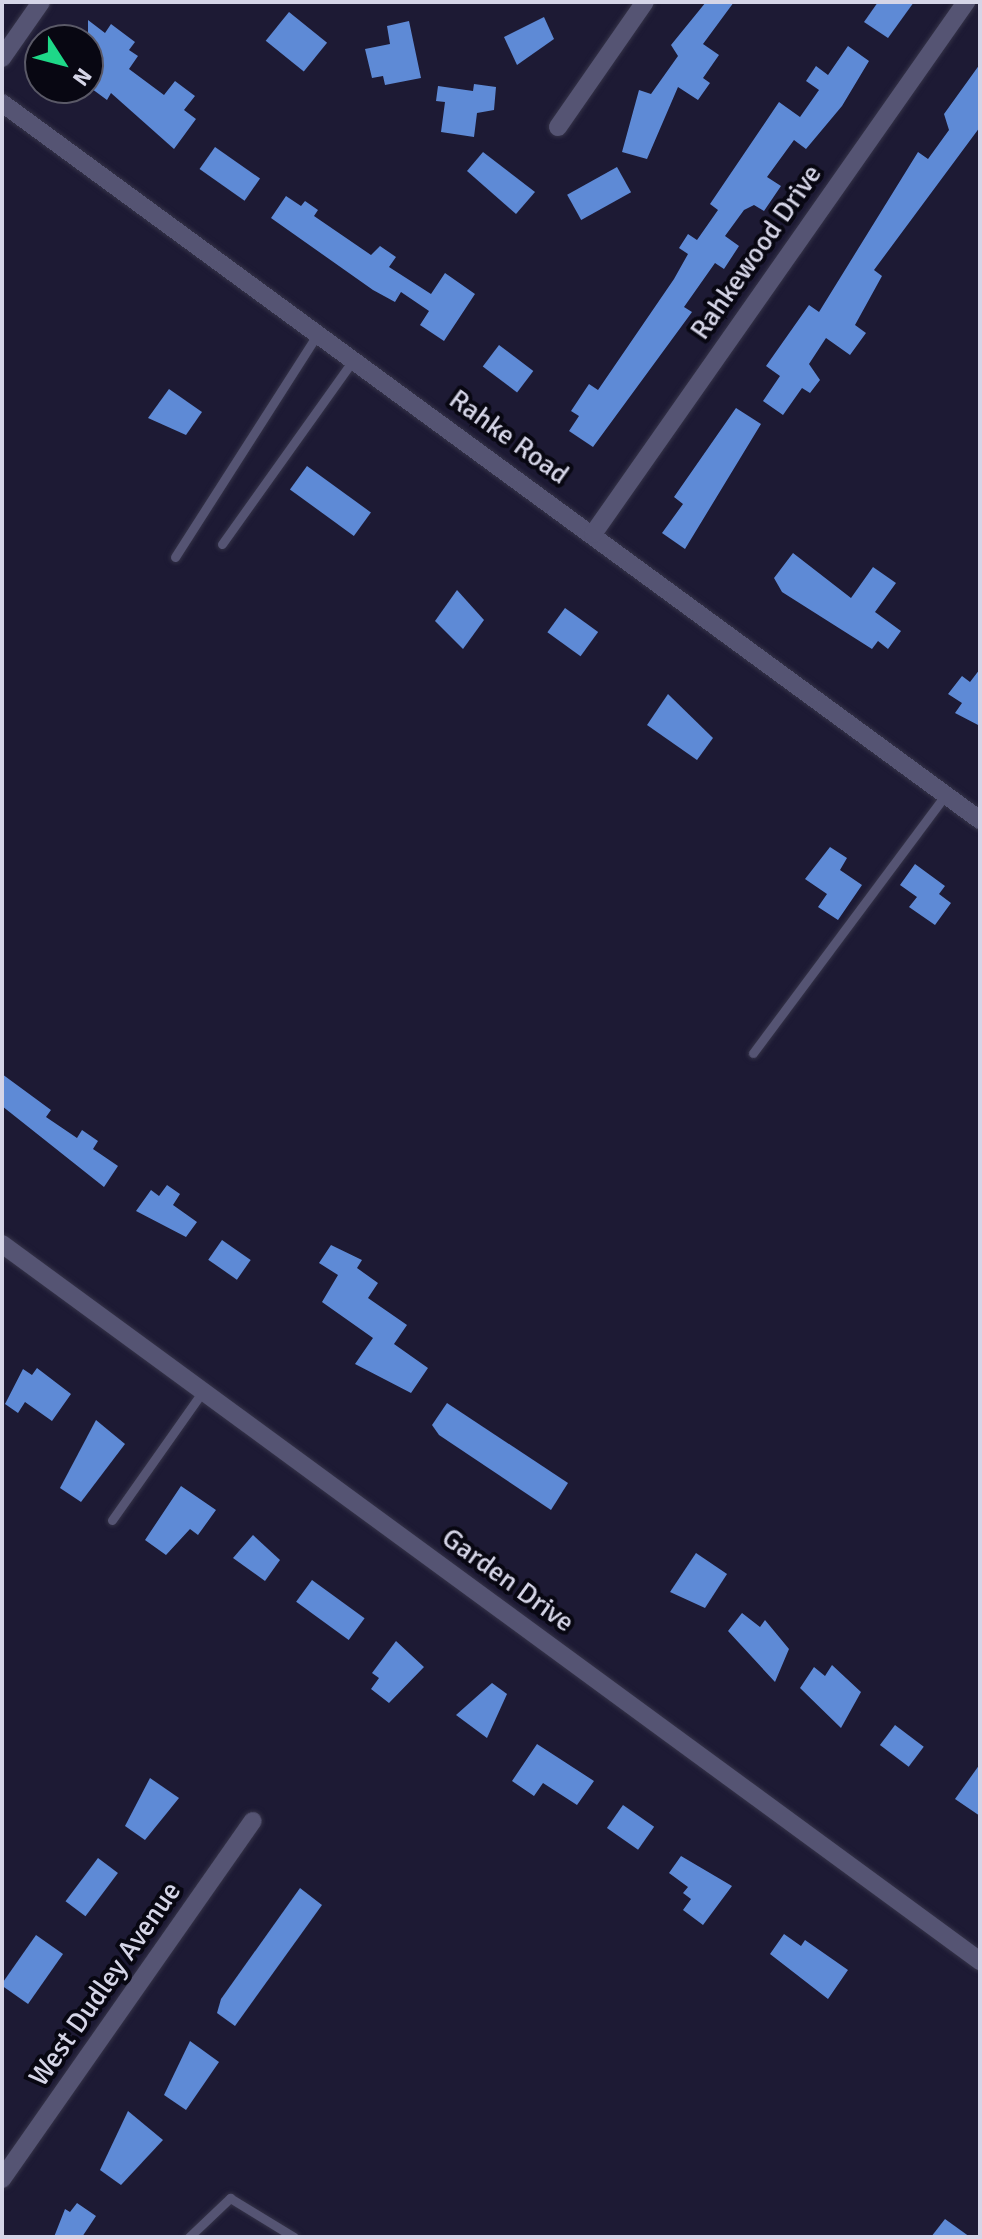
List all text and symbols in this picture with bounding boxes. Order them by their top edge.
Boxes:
north arrow [24,24,104,104]
text: N [67,63,98,91]
street label: Rahkewood Drive [683,158,829,346]
street label: Rahke Road [443,382,575,492]
street label: Garden Drive [435,1521,581,1639]
street label: West Dudley Avenue [22,1875,188,2093]

